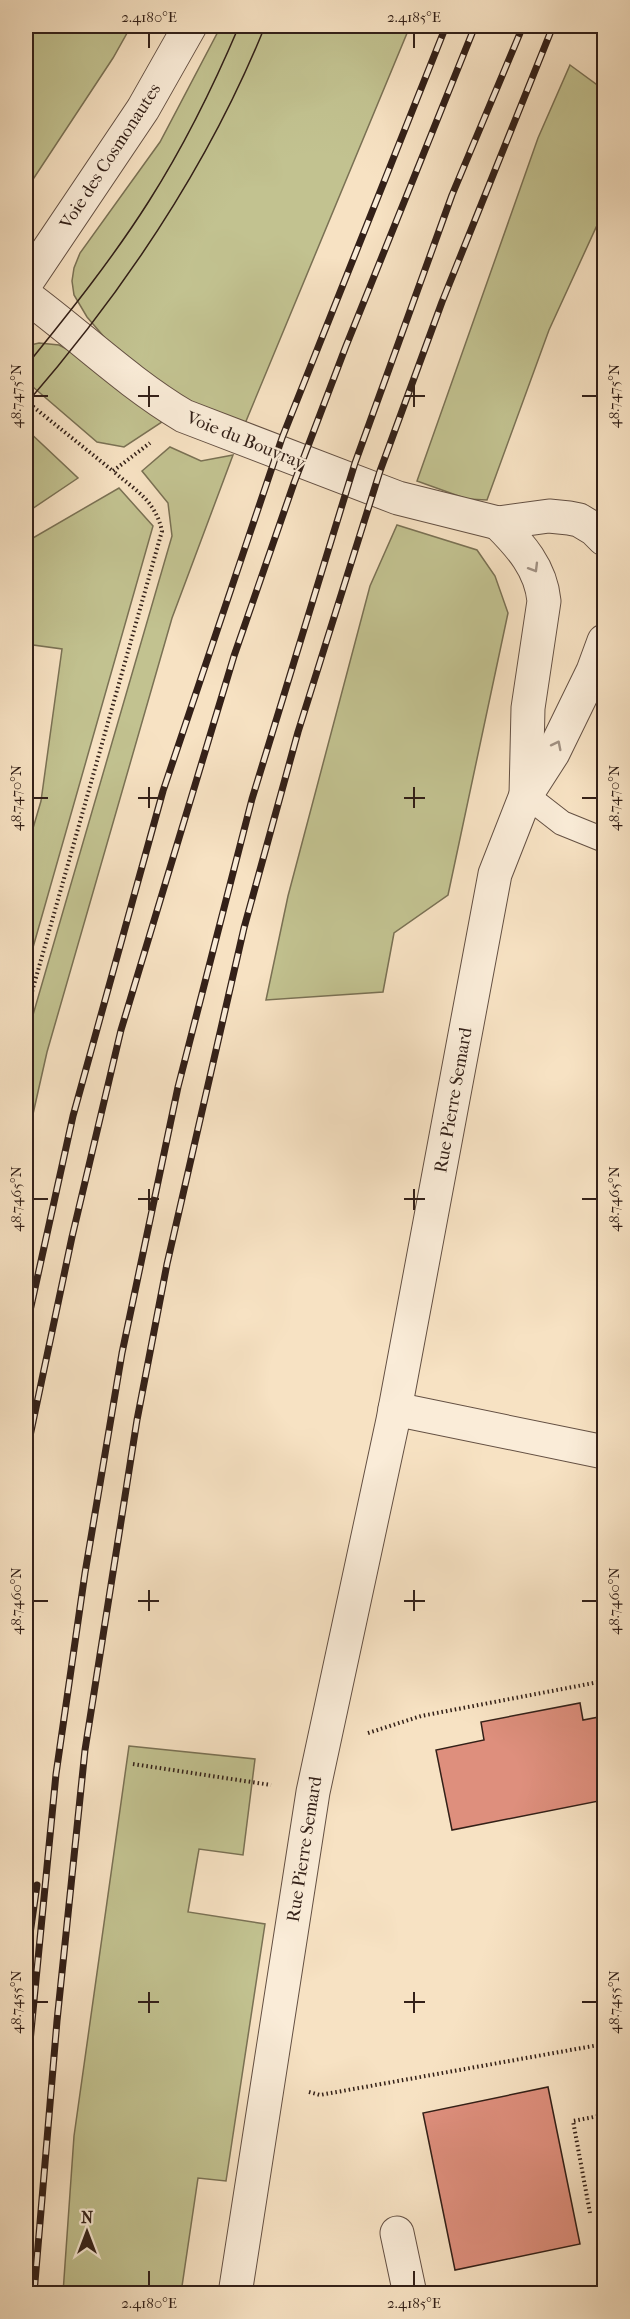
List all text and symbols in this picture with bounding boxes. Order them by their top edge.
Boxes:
text: 2.4180°E [121,8,177,26]
text: 2.4185°E [387,8,441,26]
street label: Voie des Cosmonautes [55,79,166,234]
text: 48.7475°N [7,363,25,428]
text: 48.7475°N [605,363,623,428]
street label: Voie du Bouvray [182,407,310,474]
one-way arrow [527,562,539,572]
one-way arrow [550,741,561,752]
text: 48.7470°N [7,764,25,831]
text: 48.7470°N [605,764,623,831]
street label: Rue Pierre Semard [430,1026,477,1174]
text: 48.7465°N [7,1166,25,1232]
text: 48.7465°N [605,1166,623,1232]
text: 48.7460°N [7,1567,25,1635]
text: 48.7460°N [605,1567,623,1635]
street label: Rue Pierre Semard [283,1775,326,1923]
text: 48.7455°N [7,1970,25,2034]
text: 48.7455°N [605,1970,623,2034]
north arrow [57,2202,117,2262]
text: N [81,2208,94,2227]
text: 2.4180°E [121,2294,177,2312]
text: 2.4185°E [387,2294,441,2312]

